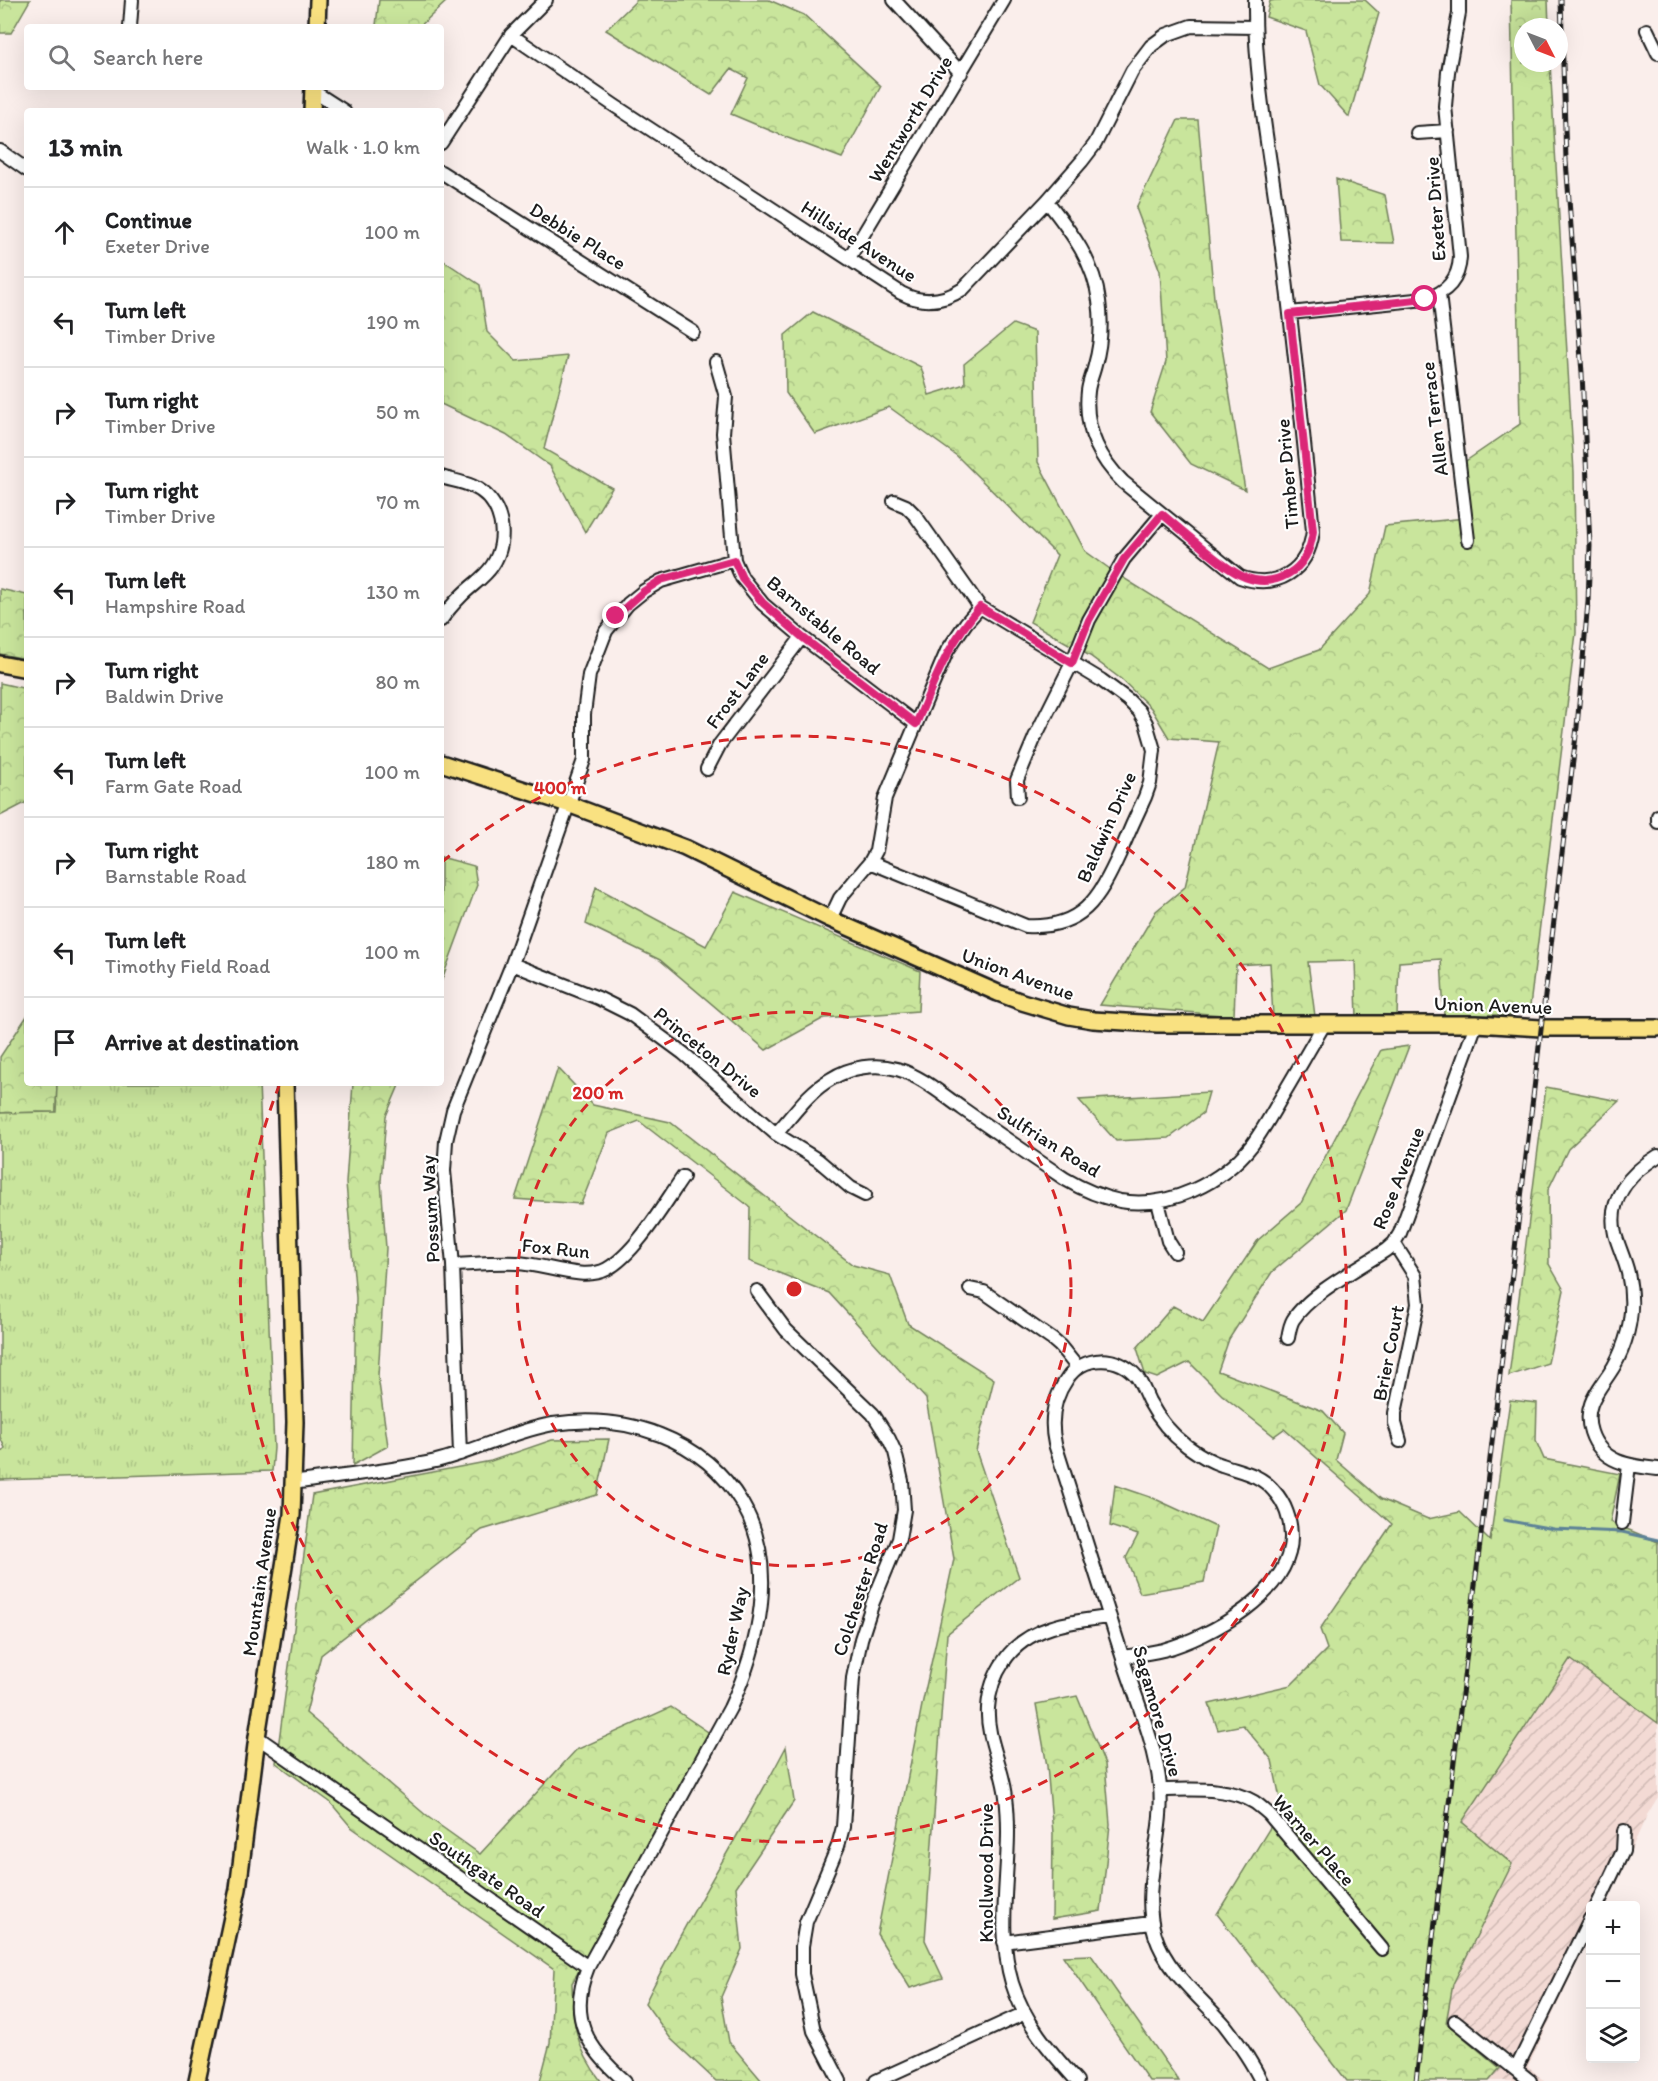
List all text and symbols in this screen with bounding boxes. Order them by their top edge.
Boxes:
north arrow [1514,18,1568,72]
search box [24,24,444,90]
icon: search [45,41,78,74]
text: Search here [93,44,203,71]
street label: Wentworth Drive [863,51,957,187]
text: 13 min [48,131,122,163]
text: Walk · 1.0 km [306,135,420,159]
street label: Exeter Drive [1419,156,1451,262]
street label: Hillside Avenue [797,195,921,287]
street label: Debbie Place [525,197,631,275]
text: Continue [105,207,192,234]
icon: ahead [48,216,81,249]
text: 100 m [365,220,420,244]
text: Exeter Drive [105,234,210,258]
route start [1411,285,1437,311]
text: Turn left [105,297,186,324]
icon: left [48,306,81,339]
text: 190 m [367,310,420,334]
text: Timber Drive [105,324,216,348]
street label: Allen Terrace [1415,360,1453,478]
text: Turn right [105,387,199,414]
icon: right [48,396,81,429]
text: 50 m [376,400,420,424]
text: Timber Drive [105,414,216,438]
street label: Timber Drive [1270,418,1304,530]
text: Turn right [105,477,199,504]
icon: right [48,486,81,519]
text: 70 m [376,490,420,514]
text: Timber Drive [105,504,216,528]
text: Turn left [105,567,186,594]
street label: Barnstable Road [762,570,886,680]
icon: left [48,576,81,609]
text: 130 m [366,580,420,604]
text: Hampshire Road [105,594,245,618]
route end [602,602,628,628]
street label: Frost Lane [700,647,774,733]
text: Turn right [105,657,199,684]
icon: right [48,666,81,699]
text: 80 m [375,670,420,694]
text: Baldwin Drive [105,684,224,708]
text: Turn left [105,747,186,774]
icon: left [48,756,81,789]
text: 100 m [365,760,420,784]
street label: Baldwin Drive [1071,768,1141,886]
text: Farm Gate Road [105,774,242,798]
text: 400 m [534,777,587,799]
text: Turn right [105,837,199,864]
icon: right [48,846,81,879]
text: 180 m [366,850,420,874]
text: Barnstable Road [105,864,247,888]
text: Turn left [105,927,186,954]
icon: left [48,936,81,969]
text: 100 m [365,940,420,964]
street label: Union Avenue [958,942,1078,1006]
text: Timothy Field Road [105,954,270,978]
street label: Union Avenue [1433,991,1553,1019]
street label: Princeton Drive [649,1001,767,1103]
icon: arrive [48,1026,81,1059]
text: Arrive at destination [105,1029,299,1056]
text: 200 m [573,1082,624,1104]
street label: Sulfrian Road [993,1100,1105,1182]
street label: Rose Avenue [1367,1123,1429,1233]
street label: Possum Way [415,1154,445,1264]
street label: Fox Run [521,1232,592,1264]
centre of rings [784,1279,804,1299]
street label: Brier Court [1367,1303,1409,1403]
street label: Mountain Avenue [237,1506,281,1658]
street label: Colchester Road [827,1519,893,1659]
street label: Ryder Way [711,1584,753,1678]
street label: Sagamore Drive [1128,1643,1188,1779]
street label: Warner Place [1268,1789,1360,1891]
street label: Knollwood Drive [974,1803,998,1943]
street label: Southgate Road [425,1825,550,1923]
map controls [1586,1901,1640,2063]
button: + [1586,1901,1640,1955]
button: − [1586,1955,1640,2009]
button: layers [1586,2009,1640,2063]

